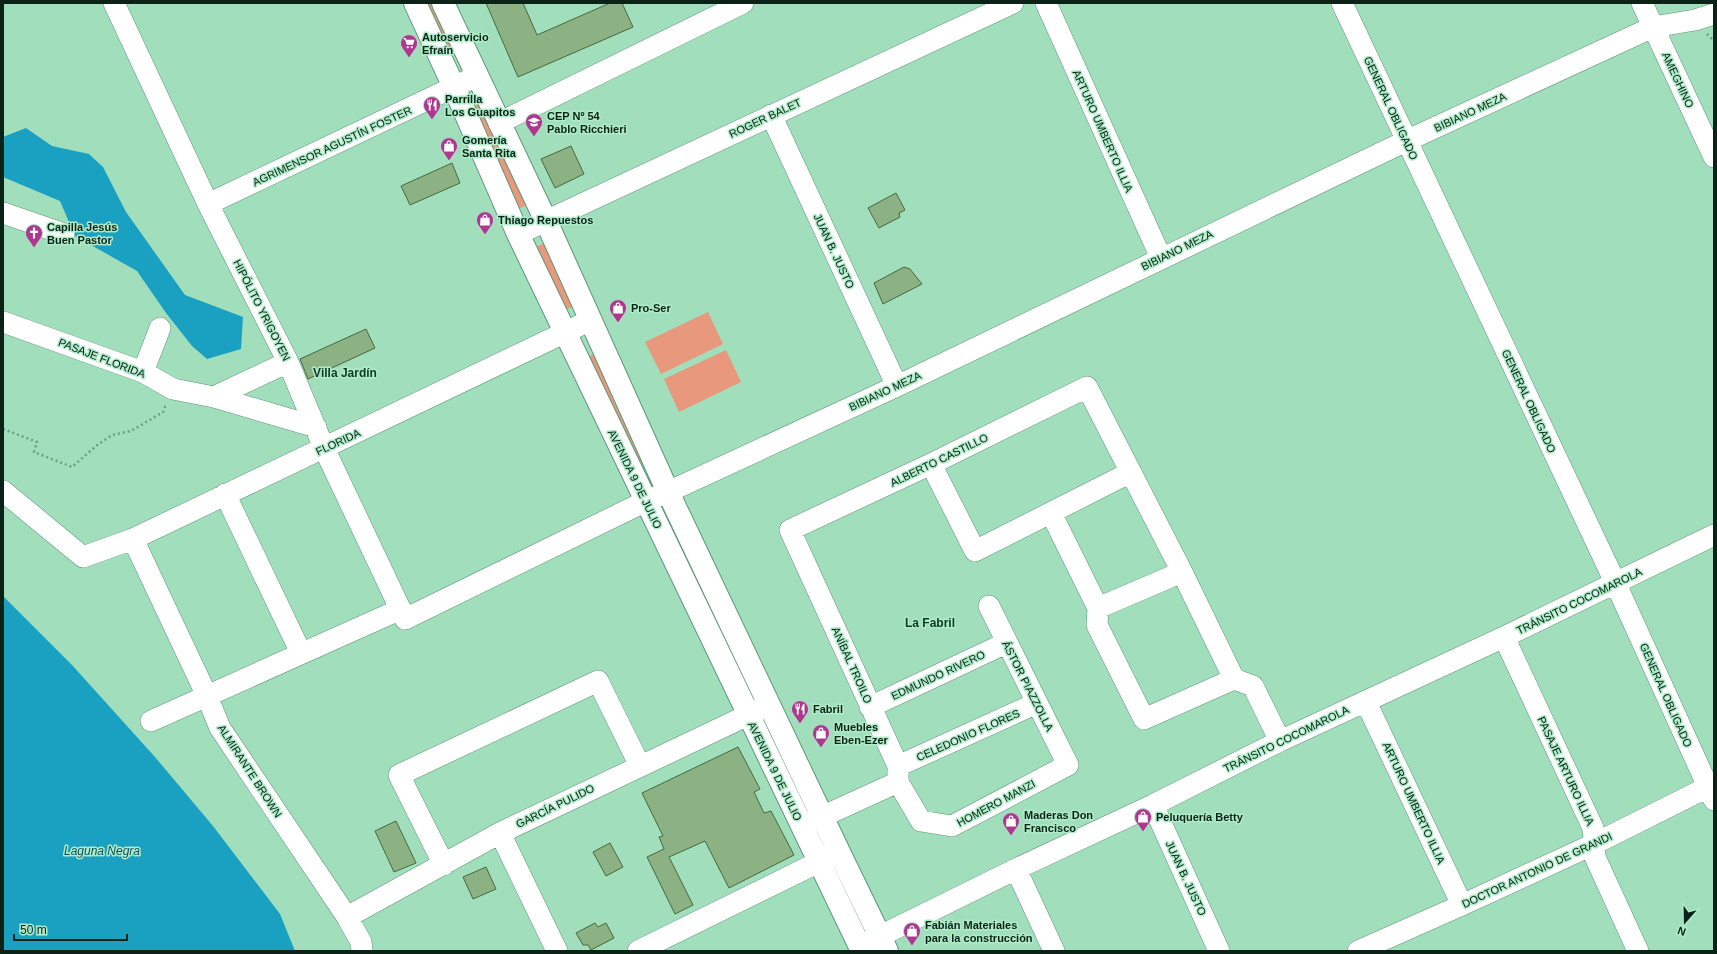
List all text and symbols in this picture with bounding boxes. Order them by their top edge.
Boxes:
place label: Autoservicio Efraín [422,31,489,56]
supermarket icon: Autoservicio Efraín [399,33,419,58]
street label: AMEGHINO [1660,50,1696,110]
street label: GENERAL OBLIGADO [1362,54,1420,162]
street label: ARTURO UMBERTO ILLIA [1071,68,1136,195]
street label: BIBIANO MEZA [1432,90,1509,134]
place label: Parrilla Los Guapitos [445,93,515,118]
restaurant icon: Parrilla Los Guapitos [422,95,442,120]
street label: ROGER BALET [727,96,803,140]
street label: AGRIMENSOR AGUSTÍN FOSTER [251,104,414,188]
place label: CEP Nº 54 Pablo Ricchieri [547,110,626,135]
school or university icon: CEP Nº 54 Pablo Ricchieri [524,112,544,137]
place label: Gomería Santa Rita [462,134,517,159]
shop icon: Gomería Santa Rita [439,136,459,161]
shop icon: Thiago Repuestos [475,210,495,235]
street label: JUAN B. JUSTO [811,212,857,291]
place label: Thiago Repuestos [498,214,593,226]
place label: Capilla Jesús Buen Pastor [47,221,117,246]
church icon: Capilla Jesús Buen Pastor [24,223,44,248]
street label: BIBIANO MEZA [1139,227,1215,273]
street label: HIPÓLITO YRIGOYEN [231,257,293,363]
shop icon: Pro-Ser [608,298,628,323]
place label: Pro-Ser [631,302,671,314]
street label: PASAJE FLORIDA [57,336,148,380]
street label: GENERAL OBLIGADO [1500,347,1558,455]
district label: Villa Jardín [313,366,377,380]
street label: BIBIANO MEZA [847,369,924,413]
street label: FLORIDA [314,426,363,458]
street label: AVENIDA 9 DE JULIO [606,428,664,531]
street label: ALBERTO CASTILLO [888,431,990,489]
street label: TRÁNSITO COCOMAROLA [1514,565,1644,637]
district label: La Fabril [905,616,955,630]
street label: ANÍBAL TROILO [830,625,874,706]
street label: ÁSTOR PIAZZOLLA [1000,639,1056,734]
street label: GENERAL OBLIGADO [1638,641,1695,749]
street label: EDMUNDO RIVERO [889,648,987,702]
restaurant icon: Fabril [790,699,810,724]
place label: Fabril [813,703,843,715]
street label: TRÁNSITO COCOMAROLA [1221,703,1351,775]
street label: CELEDONIO FLORES [914,707,1022,763]
street label: PASAJE ARTURO ILLIA [1535,715,1597,828]
street label: AVENIDA 9 DE JULIO [746,720,804,823]
place label: Muebles Eben-Ezer [834,721,889,746]
street label: ALMIRANTE BROWN [216,722,285,820]
shop icon: Muebles Eben-Ezer [811,723,831,748]
street label: ARTURO UMBERTO ILLIA [1381,740,1448,866]
street label: HOMERO MANZI [955,777,1037,829]
street label: GARCÍA PULIDO [514,782,596,830]
shop icon: Peluquería Betty [1133,807,1153,832]
place label: Maderas Don Francisco [1024,809,1093,834]
shop icon: Maderas Don Francisco [1001,811,1021,836]
place label: Peluquería Betty [1156,811,1244,823]
street label: DOCTOR ANTONIO DE GRANDI [1460,830,1614,910]
street label: JUAN B. JUSTO [1163,839,1209,918]
water label: Laguna Negra [64,844,140,858]
north arrow [1665,902,1705,942]
scale bar [14,916,127,942]
place label: Fabián Materiales para la construcción [925,919,1033,944]
shop icon: Fabián Materiales para la construcción [902,921,922,946]
text: 50 m [20,923,47,937]
text: N [1676,924,1687,938]

